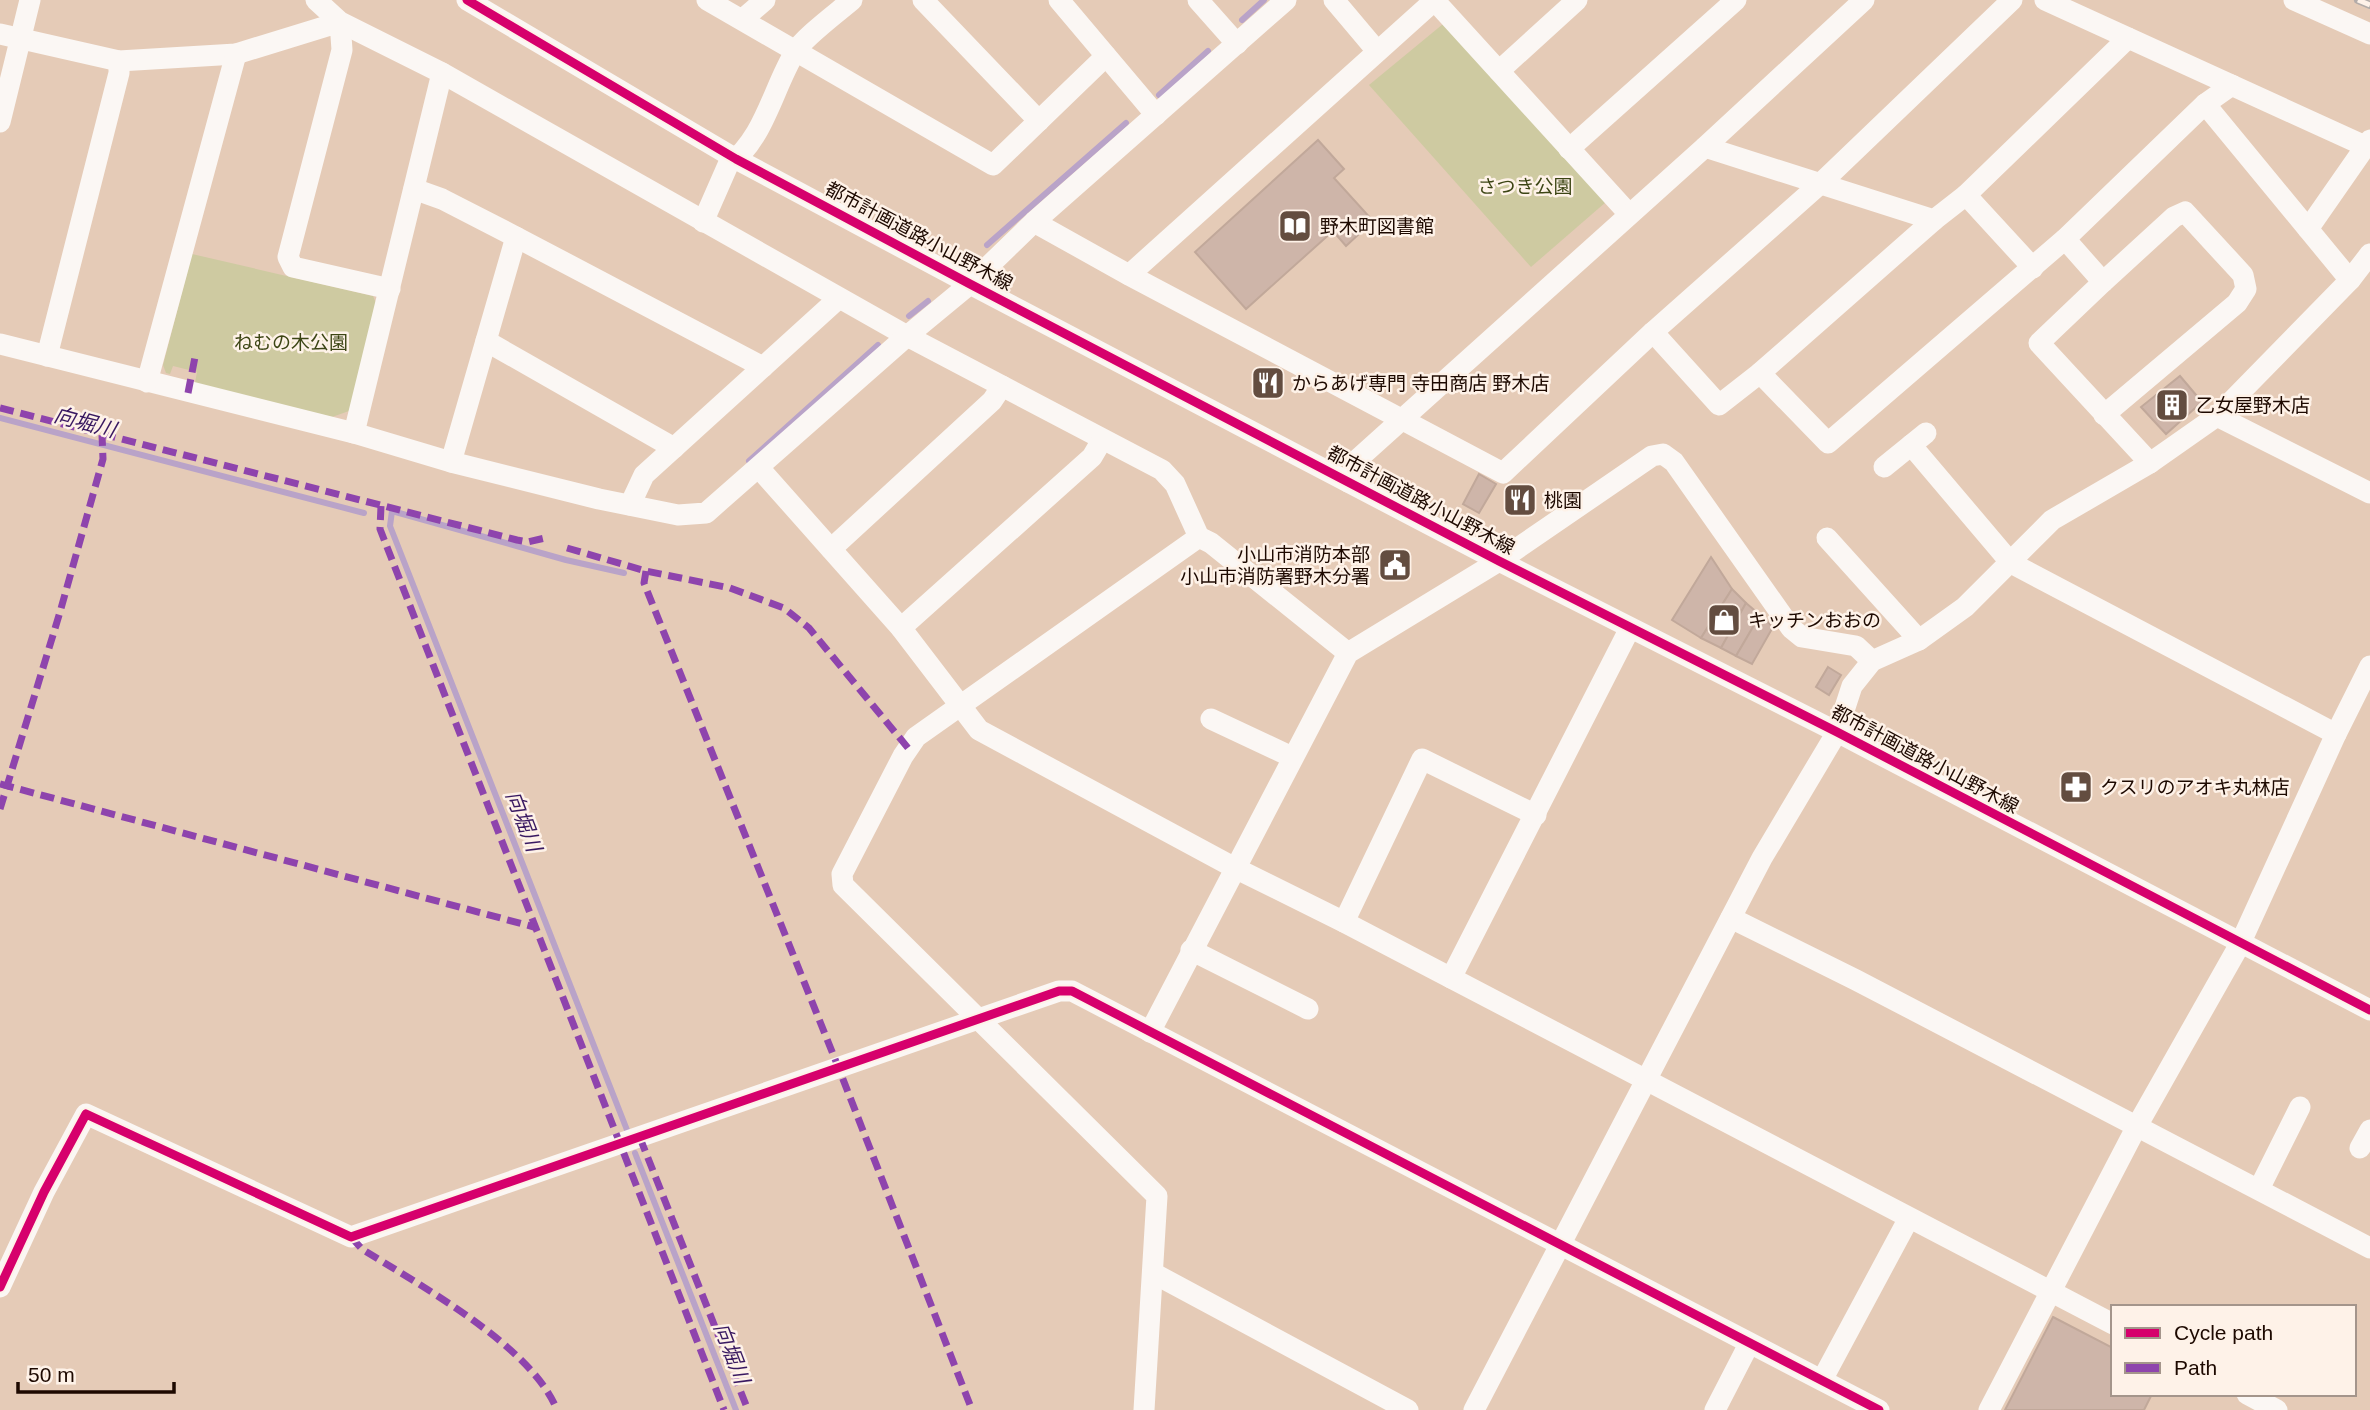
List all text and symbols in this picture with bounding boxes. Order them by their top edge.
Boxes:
park label: さつき公園 [1477,176,1573,197]
street label: 都市計画道路小山野木線 [822,178,1016,294]
library icon: 野木町図書館 [1276,207,1314,245]
place label: 野木町図書館 [1320,216,1434,237]
park label: ねむの木公園 [234,332,348,353]
restaurant icon: からあげ専門 寺田商店 野木店 [1249,364,1287,402]
place label: からあげ専門 寺田商店 野木店 [1292,373,1550,394]
building icon: 乙女屋野木店 [2153,386,2191,424]
place label: 乙女屋野木店 [2196,395,2310,416]
water label: 向堀川 [52,403,120,442]
street label: 都市計画道路小山野木線 [1324,442,1518,558]
restaurant icon: 桃園 [1501,481,1539,519]
place label: 桃園 [1544,490,1582,511]
place label: 小山市消防本部 小山市消防署野木分署 [1180,544,1370,587]
public building icon: 小山市消防本部 小山市消防署野木分署 [1376,546,1414,584]
shop icon: キッチンおおの [1705,601,1743,639]
place label: キッチンおおの [1748,610,1881,631]
street label: 都市計画道路小山野木線 [1828,701,2022,817]
pharmacy icon: クスリのアオキ丸林店 [2057,768,2095,806]
place label: クスリのアオキ丸林店 [2100,777,2289,798]
water label: 向堀川 [502,787,547,856]
legend [2111,1305,2356,1396]
water label: 向堀川 [710,1319,755,1388]
text: Cycle path [2174,1321,2273,1344]
scale bar [18,1350,173,1394]
text: Path [2174,1356,2217,1379]
text: 50 m [28,1363,75,1386]

